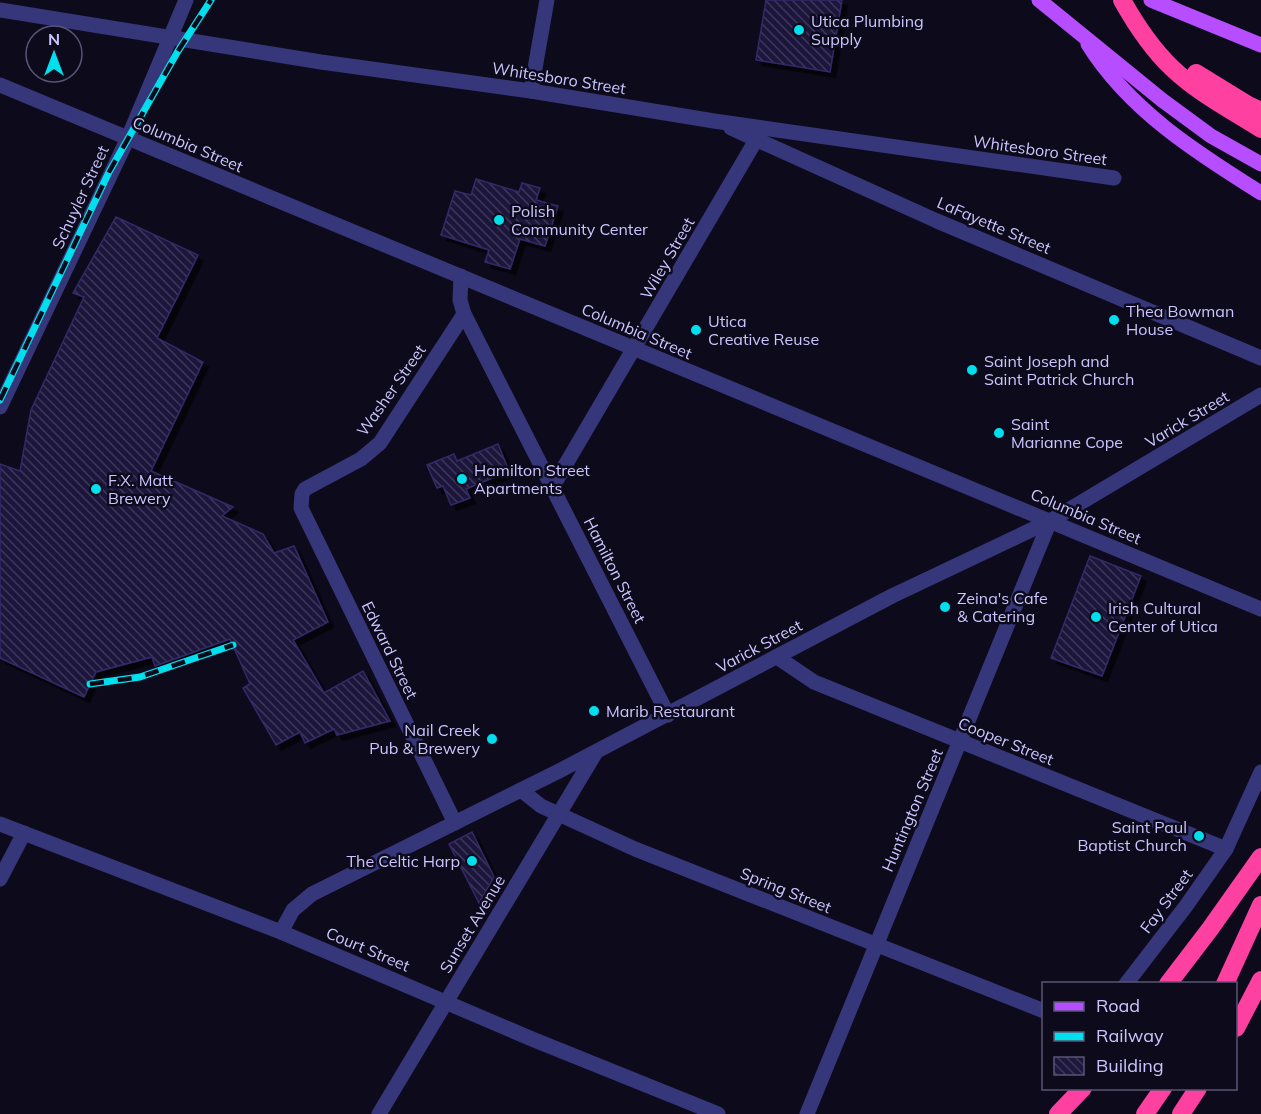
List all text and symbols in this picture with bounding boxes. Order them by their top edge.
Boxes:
place label: Utica Plumbing Supply [811,11,924,49]
marker: Utica Plumbing Supply [792,23,806,37]
north arrow [24,24,84,84]
text: N [48,29,60,49]
street label: Whitesboro Street [491,58,628,99]
street label: Columbia Street [130,112,247,176]
street label: Whitesboro Street [972,131,1109,169]
street label: Schuyler Street [47,142,113,252]
street label: LaFayette Street [934,192,1054,258]
place label: Polish Community Center [511,201,648,239]
marker: Polish Community Center [492,213,506,227]
street label: Wiley Street [636,213,699,302]
street label: Columbia Street [579,299,696,363]
place label: Thea Bowman House [1126,301,1234,339]
place label: Utica Creative Reuse [708,311,819,349]
marker: Thea Bowman House [1107,313,1121,327]
marker: Utica Creative Reuse [689,323,703,337]
street label: Washer Street [352,340,430,439]
place label: Saint Joseph and Saint Patrick Church [984,351,1134,389]
marker: Saint Joseph and Saint Patrick Church [965,363,979,377]
street label: Varick Street [1142,386,1233,452]
place label: Saint Marianne Cope [1011,414,1123,452]
marker: Saint Marianne Cope [992,426,1006,440]
place label: Hamilton Street Apartments [474,460,590,498]
place label: F.X. Matt Brewery [108,470,173,508]
marker: Hamilton Street Apartments [455,472,469,486]
marker: F.X. Matt Brewery [89,482,103,496]
street label: Columbia Street [1028,484,1145,548]
street label: Hamilton Street [580,514,650,627]
place label: Zeina's Cafe & Catering [957,588,1048,626]
street label: Edward Street [358,598,422,702]
place label: Irish Cultural Center of Utica [1108,598,1218,636]
marker: Zeina's Cafe & Catering [938,600,952,614]
marker: Irish Cultural Center of Utica [1089,610,1103,624]
street label: Varick Street [713,615,806,677]
place label: Marib Restaurant [606,701,735,721]
marker: Marib Restaurant [587,704,601,718]
street label: Cooper Street [955,713,1057,769]
place label: Nail Creek Pub & Brewery [369,720,481,758]
marker: Nail Creek Pub & Brewery [485,732,499,746]
street label: Huntington Street [877,745,947,875]
place label: Saint Paul Baptist Church [1077,817,1187,855]
marker: Saint Paul Baptist Church [1192,829,1206,843]
place label: The Celtic Harp [346,851,460,871]
marker: The Celtic Harp [465,854,479,868]
street label: Spring Street [737,863,835,918]
street label: Fay Street [1135,865,1197,937]
street label: Sunset Avenue [435,871,509,977]
street label: Court Street [323,922,413,976]
legend [1042,982,1237,1090]
text: Road [1096,994,1140,1017]
text: Railway [1096,1024,1164,1047]
text: Building [1096,1054,1164,1077]

